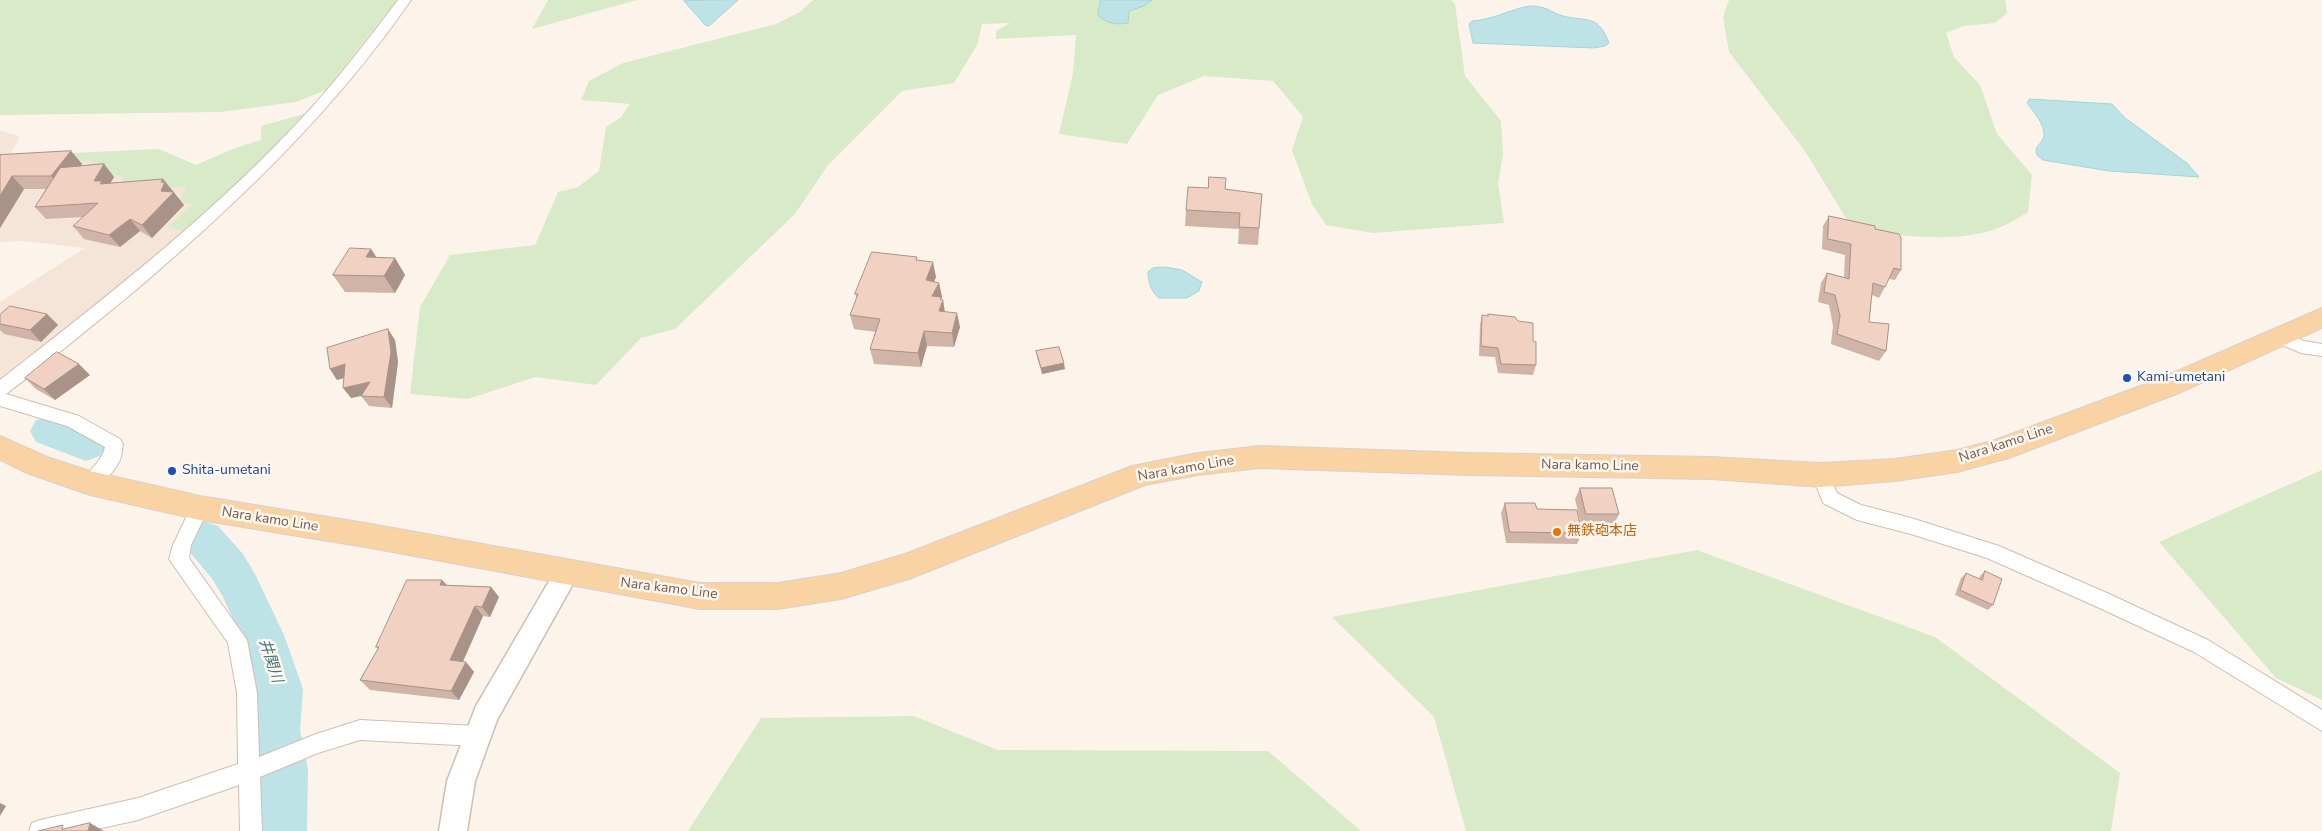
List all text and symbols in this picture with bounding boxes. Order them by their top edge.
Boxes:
place label: Kami-umetani [2137,370,2225,386]
marker: Kami-umetani [2121,372,2133,384]
street label: Nara kamo Line [1957,421,2055,467]
street label: Nara kamo Line [1136,452,1236,486]
street label: Nara kamo Line [1541,457,1639,475]
place label: Shita-umetani [182,463,271,479]
marker: Shita-umetani [166,465,178,477]
street label: Nara kamo Line [220,504,320,536]
place label: 無鉄砲本店 [1567,524,1637,540]
marker: 無鉄砲本店 [1551,526,1563,538]
street label: Nara kamo Line [619,575,719,603]
water label: 井関川 [254,637,286,685]

